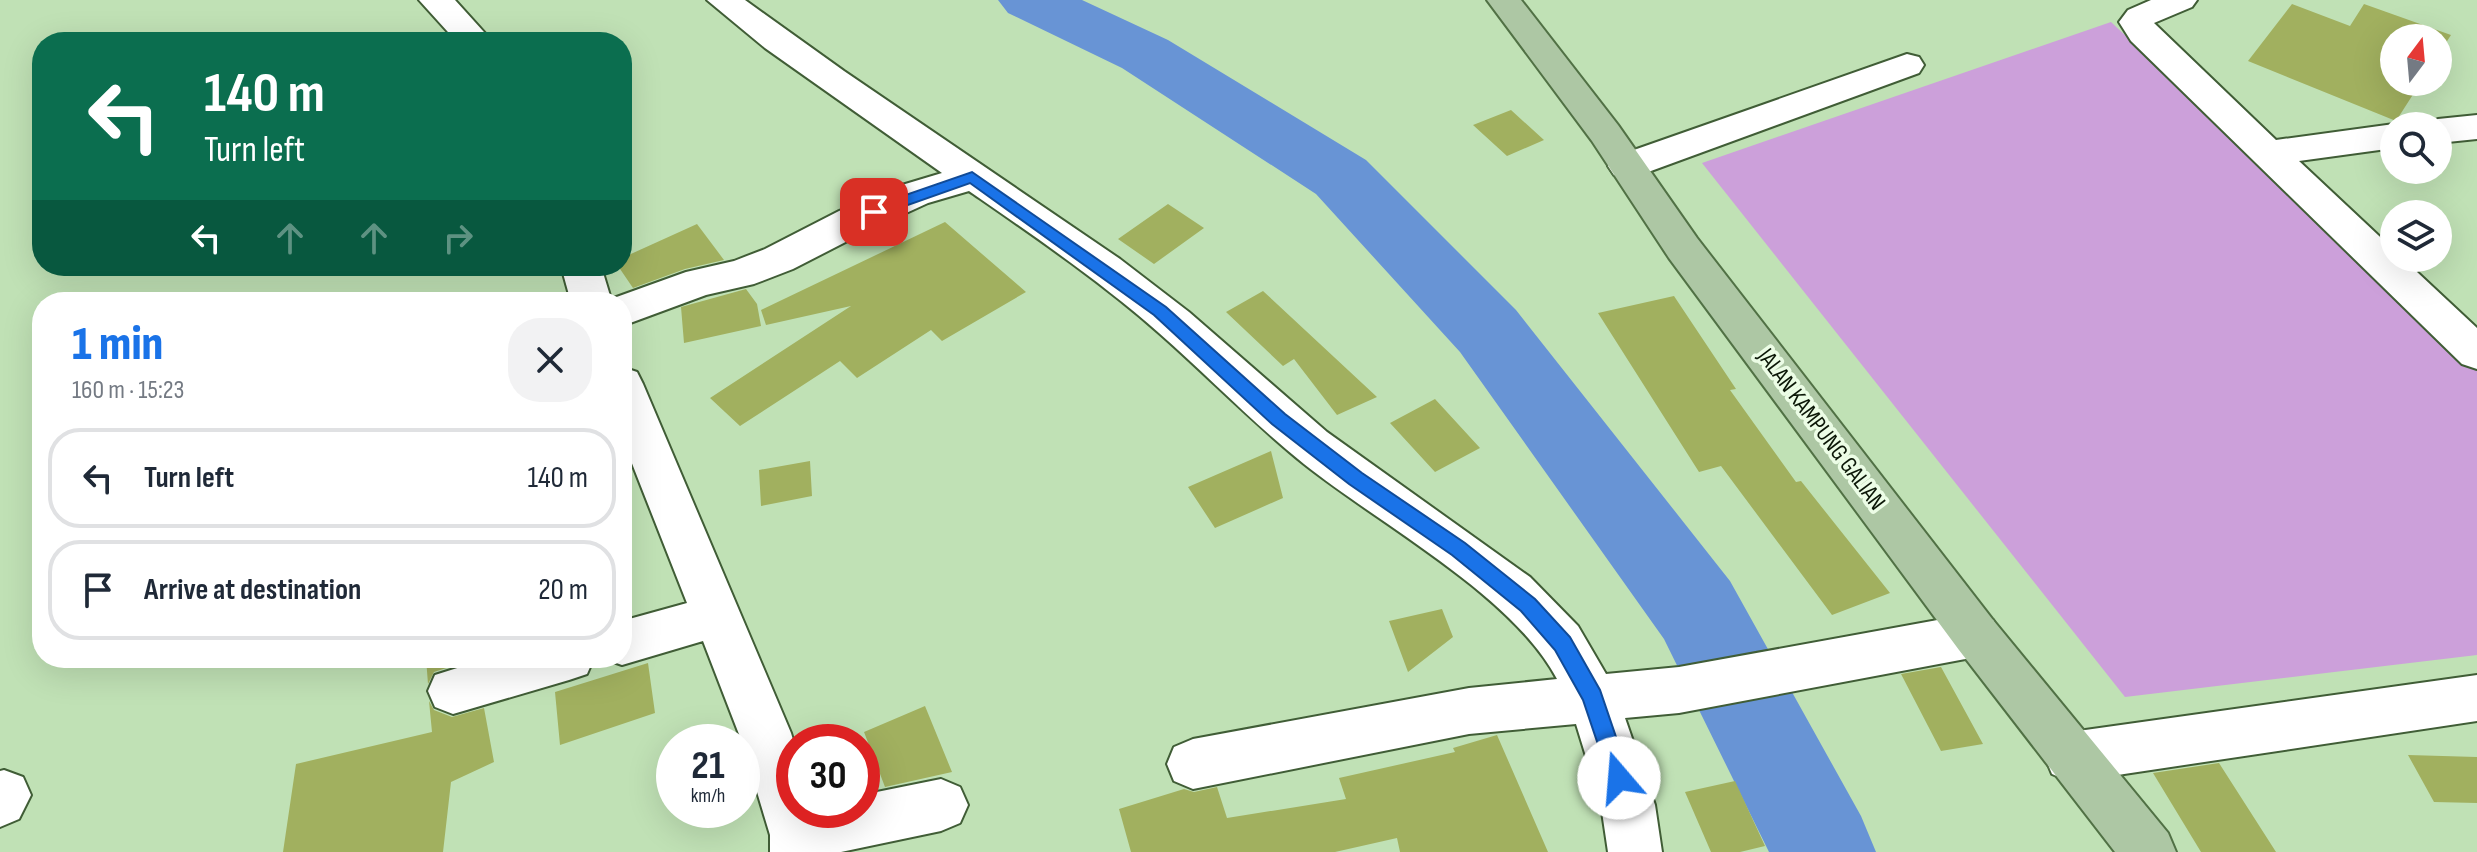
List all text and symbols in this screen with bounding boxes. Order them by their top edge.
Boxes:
north arrow [2380,24,2452,96]
map controls [2380,24,2452,272]
text: 140 m [204,61,325,128]
icon: left [72,64,176,168]
button: search [2380,112,2452,184]
text: Turn left [204,129,305,172]
pin [840,178,908,246]
icon: arrive [852,190,896,234]
button: layers [2380,200,2452,272]
icon: left [184,216,228,260]
icon: ahead [268,216,312,260]
icon: ahead [352,216,396,260]
icon: right [436,216,480,260]
text: 1 min [72,316,163,373]
button: close [508,318,592,402]
street label: JALAN KAMPUNG GALIAN [1751,342,1892,516]
text: 160 m · 15:23 [72,375,184,406]
icon: left [76,456,120,500]
text: Turn left [144,460,234,496]
text: 140 m [528,460,588,496]
icon: arrive [76,568,120,612]
text: Arrive at destination [144,572,361,608]
text: 20 m [538,572,588,608]
speed limit sign: 30 [776,724,880,828]
position arrow [1577,736,1661,820]
text: 21 [691,742,725,790]
text: km/h [691,784,725,808]

